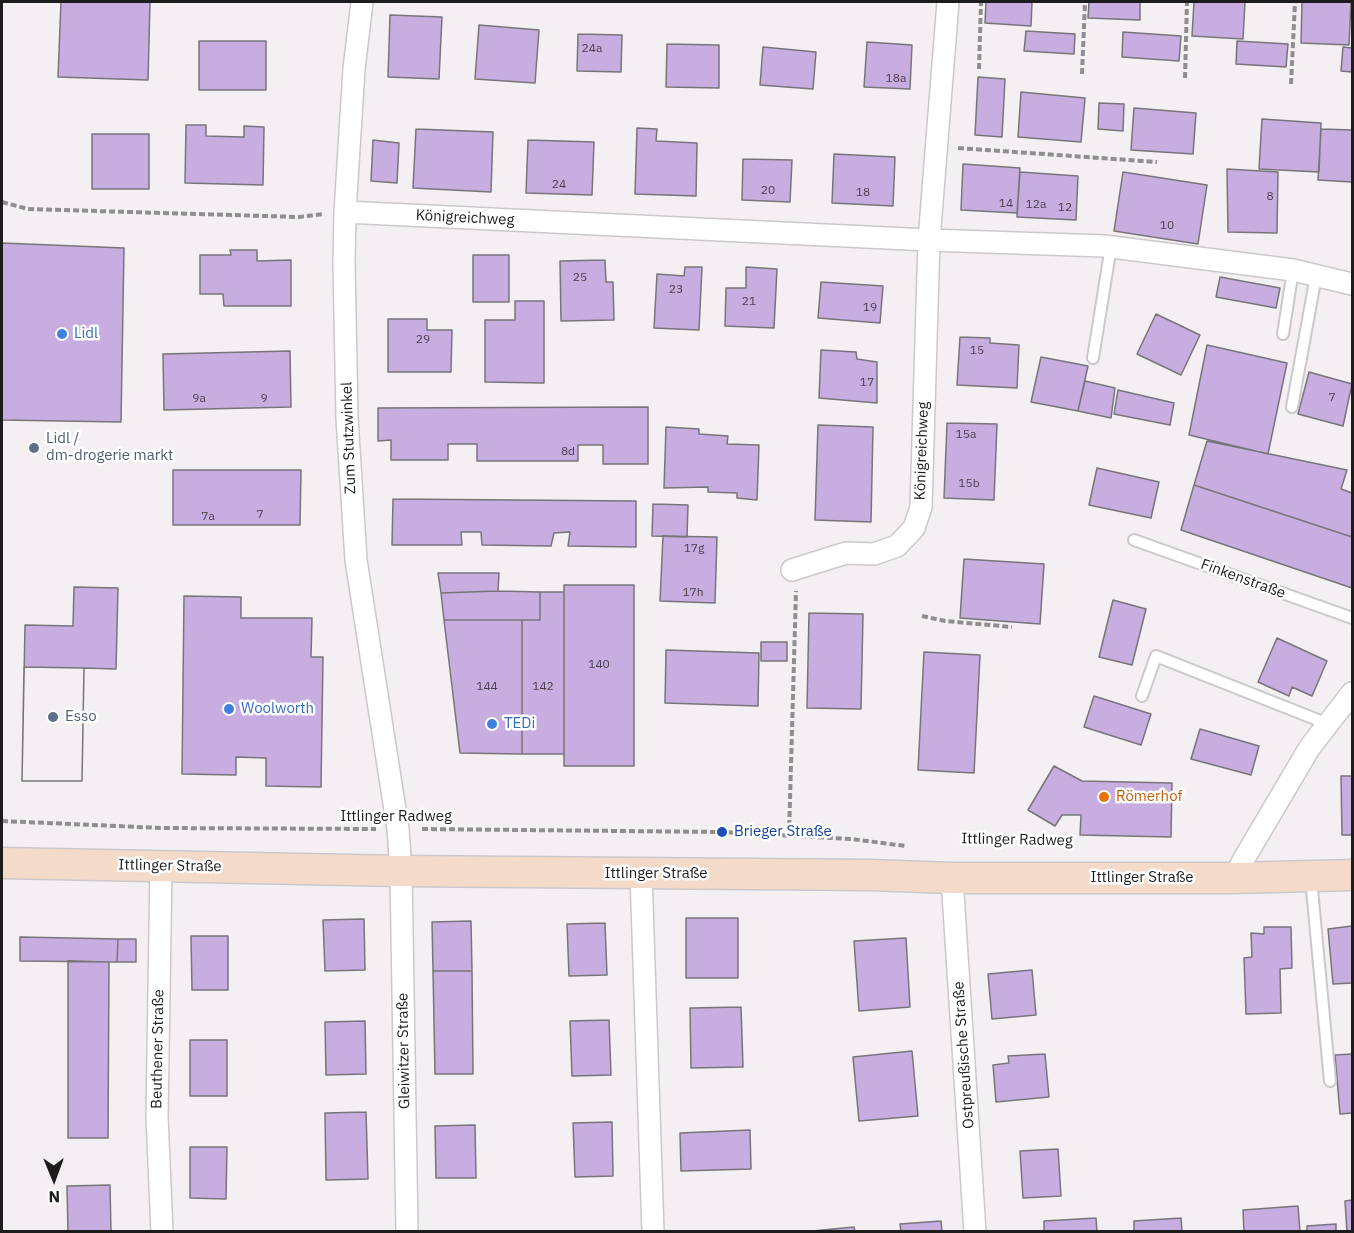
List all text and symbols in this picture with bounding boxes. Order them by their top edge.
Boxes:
house number: 24a [582,42,602,56]
house number: 18a [886,72,906,86]
house number: 24 [552,178,566,192]
house number: 20 [761,184,775,198]
house number: 18 [856,186,870,200]
house number: 8 [1266,190,1274,204]
house number: 14 [999,197,1013,211]
house number: 12a [1026,198,1046,212]
house number: 12 [1058,201,1072,215]
street label: Königreichweg [415,206,515,230]
house number: 10 [1160,219,1174,233]
house number: 25 [573,271,587,285]
house number: 23 [669,283,683,297]
house number: 21 [742,295,756,309]
house number: 19 [863,301,877,315]
place label: Lidl [74,325,98,343]
marker: Lidl [55,327,69,341]
house number: 29 [416,333,430,347]
house number: 15 [970,344,984,358]
house number: 17 [860,376,874,390]
street label: Zum Stutzwinkel [338,382,360,494]
house number: 7 [1328,391,1336,405]
house number: 9a [192,392,206,406]
house number: 9 [260,392,268,406]
street label: Königreichweg [911,401,933,501]
house number: 15a [956,428,976,442]
place label: Lidl / dm-drogerie markt [46,430,173,465]
marker: Lidl / dm-drogerie markt [27,441,41,455]
house number: 8d [561,445,575,459]
house number: 15b [958,477,980,491]
house number: 7 [256,508,264,522]
house number: 7a [201,510,215,524]
house number: 17g [684,542,704,556]
street label: Finkenstraße [1198,555,1288,603]
house number: 17h [682,586,704,600]
house number: 140 [588,658,610,672]
house number: 144 [476,680,498,694]
house number: 142 [532,680,554,694]
place label: Woolworth [241,700,314,718]
marker: Woolworth [222,702,236,716]
place label: Esso [65,708,97,726]
marker: Esso [46,710,60,724]
place label: TEDi [504,715,535,733]
marker: TEDi [485,717,499,731]
place label: Römerhof [1116,788,1182,806]
marker: Römerhof [1097,790,1111,804]
street label: Ittlinger Radweg [340,808,452,826]
place label: Brieger Straße [734,823,832,841]
marker: Brieger Straße [715,825,729,839]
street label: Ittlinger Radweg [961,830,1073,850]
street label: Ittlinger Straße [118,856,222,876]
street label: Ittlinger Straße [604,865,708,883]
street label: Ittlinger Straße [1090,869,1194,887]
street label: Ostpreußische Straße [950,981,978,1129]
street label: Beuthener Straße [148,989,168,1109]
street label: Gleiwitzer Straße [394,993,414,1109]
north arrow [24,1149,84,1209]
text: N [48,1187,60,1207]

